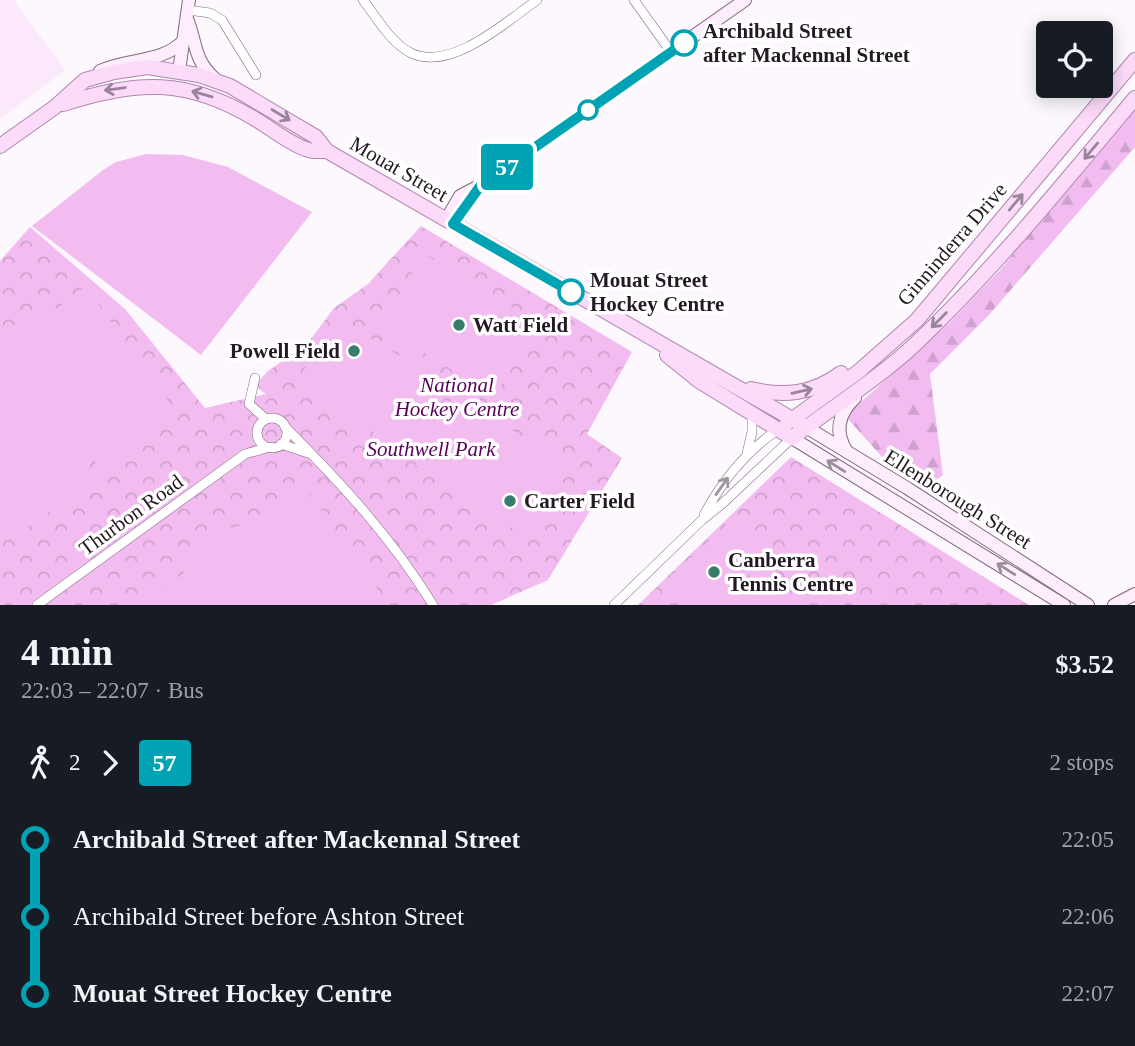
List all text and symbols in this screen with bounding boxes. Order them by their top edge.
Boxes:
place label: Archibald Street after Mackennal Street [703,19,910,67]
map controls [1036,21,1113,98]
button: locate [1036,21,1113,98]
marker: Archibald Street after Mackennal Street [671,30,697,56]
one-way arrow [104,83,127,96]
one-way arrow [192,87,214,100]
unlabelled marker [578,100,598,120]
one-way arrow [270,109,290,123]
street label: Mouat Street [346,131,452,207]
one-way arrow [1083,141,1099,159]
line badge: 57 [476,144,538,190]
text: 57 [495,154,519,180]
street label: Ginninderra Drive [892,178,1012,310]
one-way arrow [1008,194,1024,212]
place label: Mouat Street Hockey Centre [590,268,724,316]
marker: Mouat Street Hockey Centre [558,279,584,305]
one-way arrow [931,311,948,328]
place label: Watt Field [473,313,568,337]
marker: Watt Field [451,317,467,333]
place label: Powell Field [230,339,340,363]
marker: Powell Field [346,343,362,359]
park label: National Hockey Centre [394,373,519,421]
one-way arrow [790,384,813,397]
park label: Southwell Park [367,437,496,461]
street label: Ellenborough Street [880,444,1036,554]
one-way arrow [827,458,847,472]
street label: Thurbon Road [75,469,188,561]
one-way arrow [715,477,729,496]
place label: Carter Field [524,489,635,513]
marker: Carter Field [502,493,518,509]
place label: Canberra Tennis Centre [728,548,853,596]
one-way arrow [996,562,1016,576]
marker: Canberra Tennis Centre [706,564,722,580]
text: 4 min [21,631,113,673]
text: $3.52 [1056,650,1114,679]
text: 22:03 – 22:07 · Bus [21,678,204,703]
icon: walk [21,744,59,782]
icon: forward [91,744,129,782]
text: 2 [69,750,81,775]
text: 57 [153,750,177,776]
text: 2 stops [1049,750,1114,775]
text: Archibald Street after Mackennal Street [73,825,520,854]
text: 22:05 [1062,827,1114,852]
text: Archibald Street before Ashton Street [73,902,464,931]
text: 22:06 [1062,904,1114,929]
text: Mouat Street Hockey Centre [73,979,392,1008]
text: 22:07 [1062,981,1114,1006]

